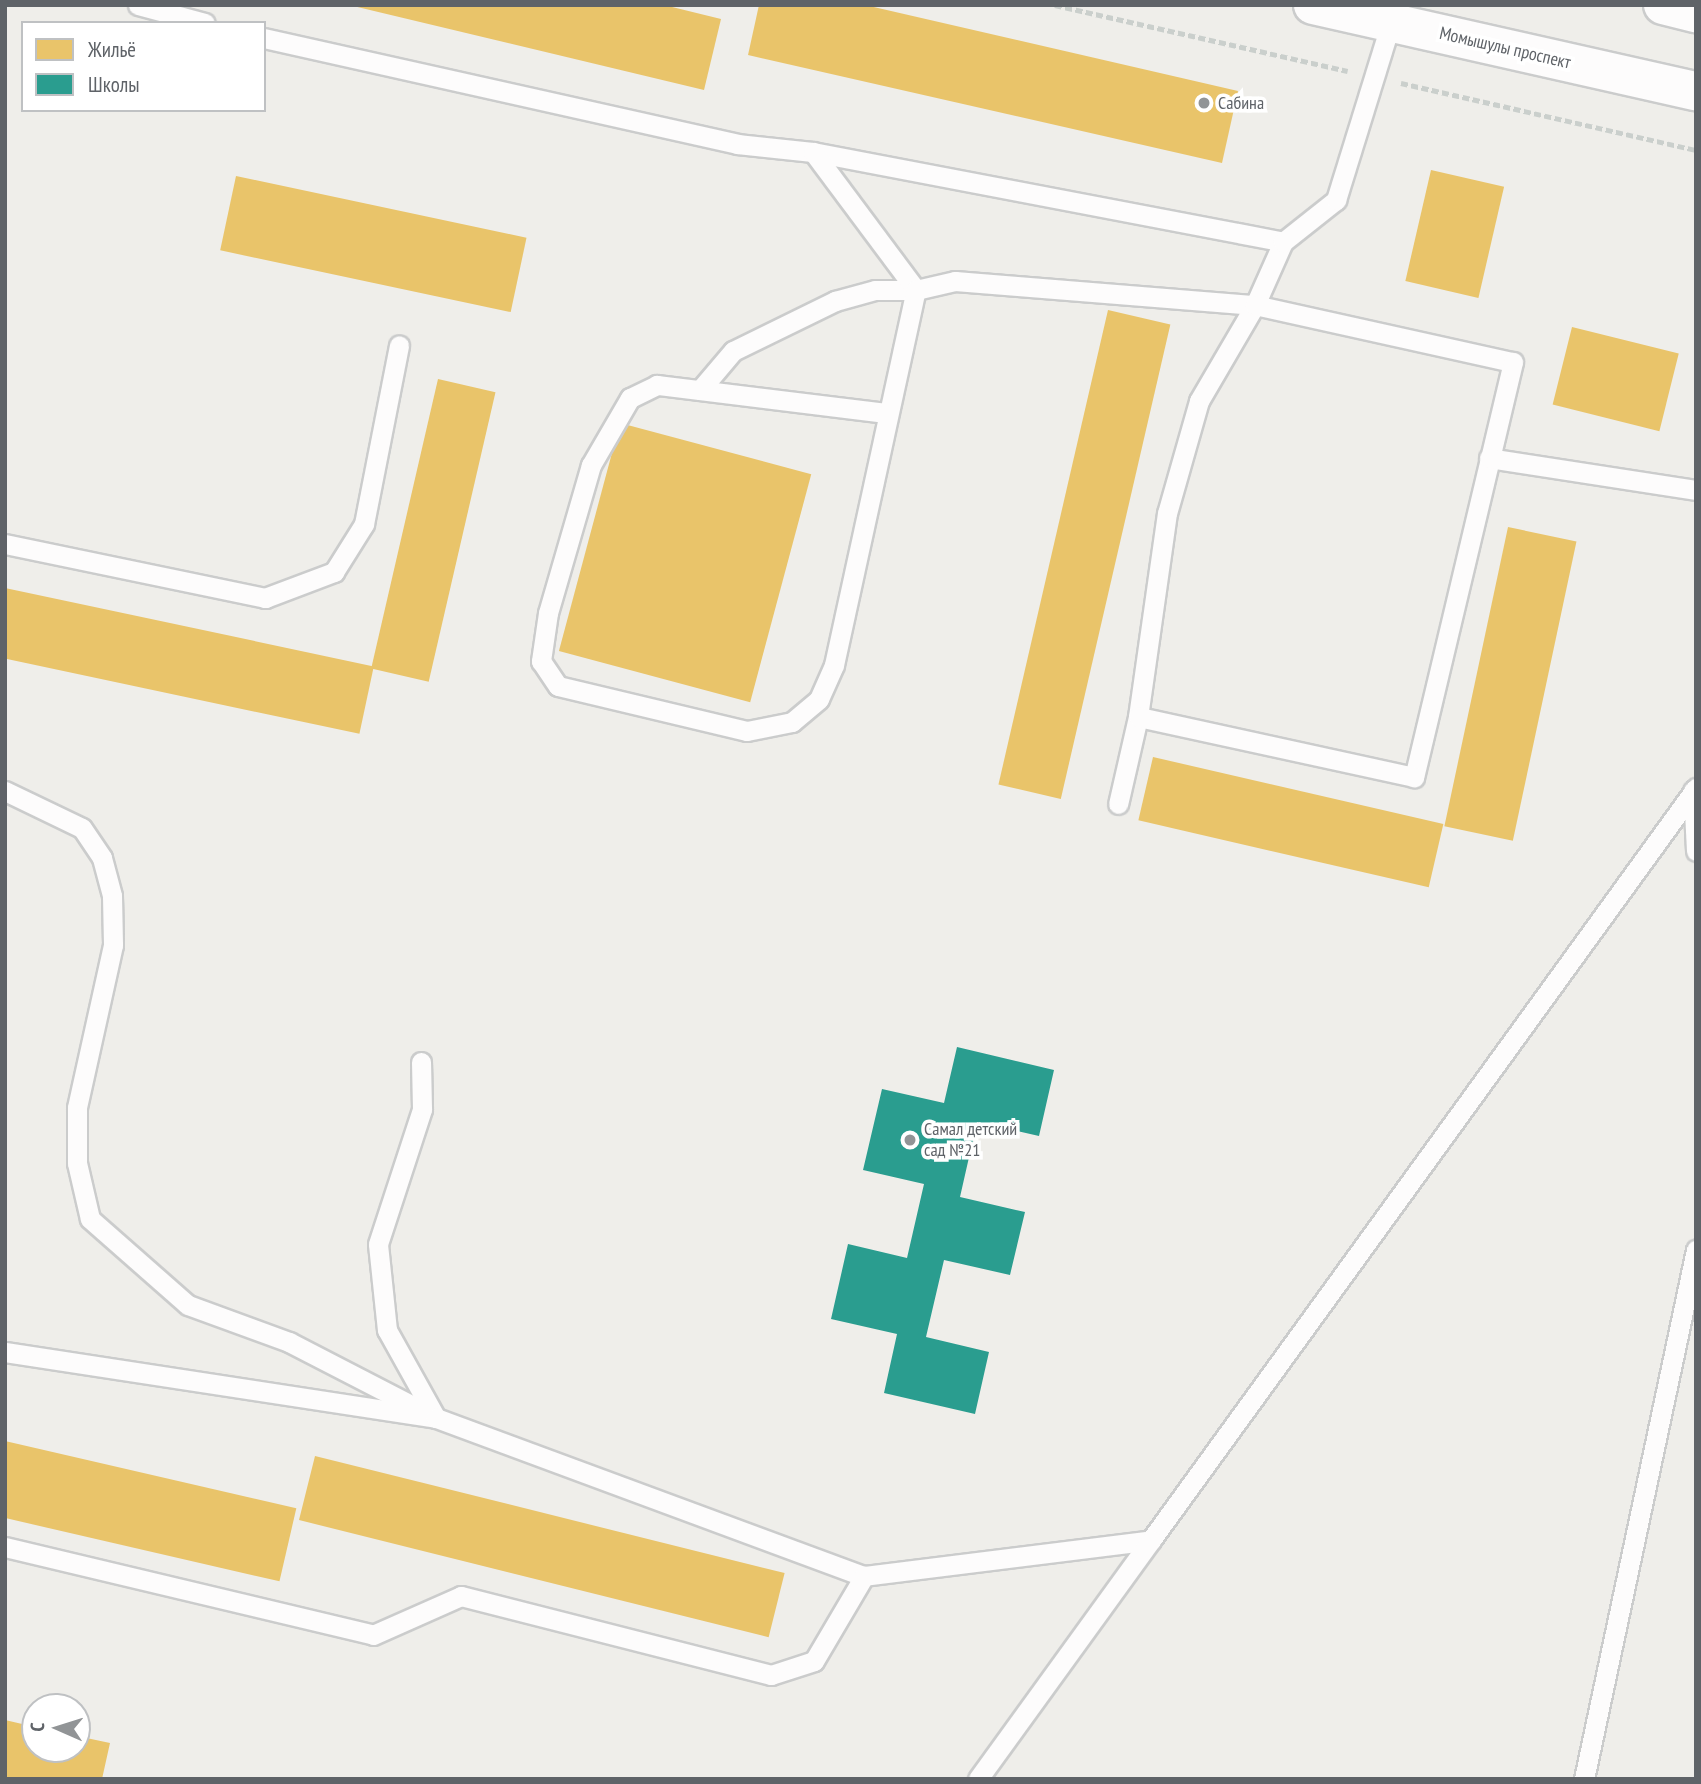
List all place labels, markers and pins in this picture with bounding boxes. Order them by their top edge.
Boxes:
place label: Сабина [1218,92,1264,114]
marker: Сабина [1196,95,1212,111]
place label: Самал детский сад №21 [924,1119,1017,1162]
marker: Самал детский сад №21 [902,1132,918,1148]

